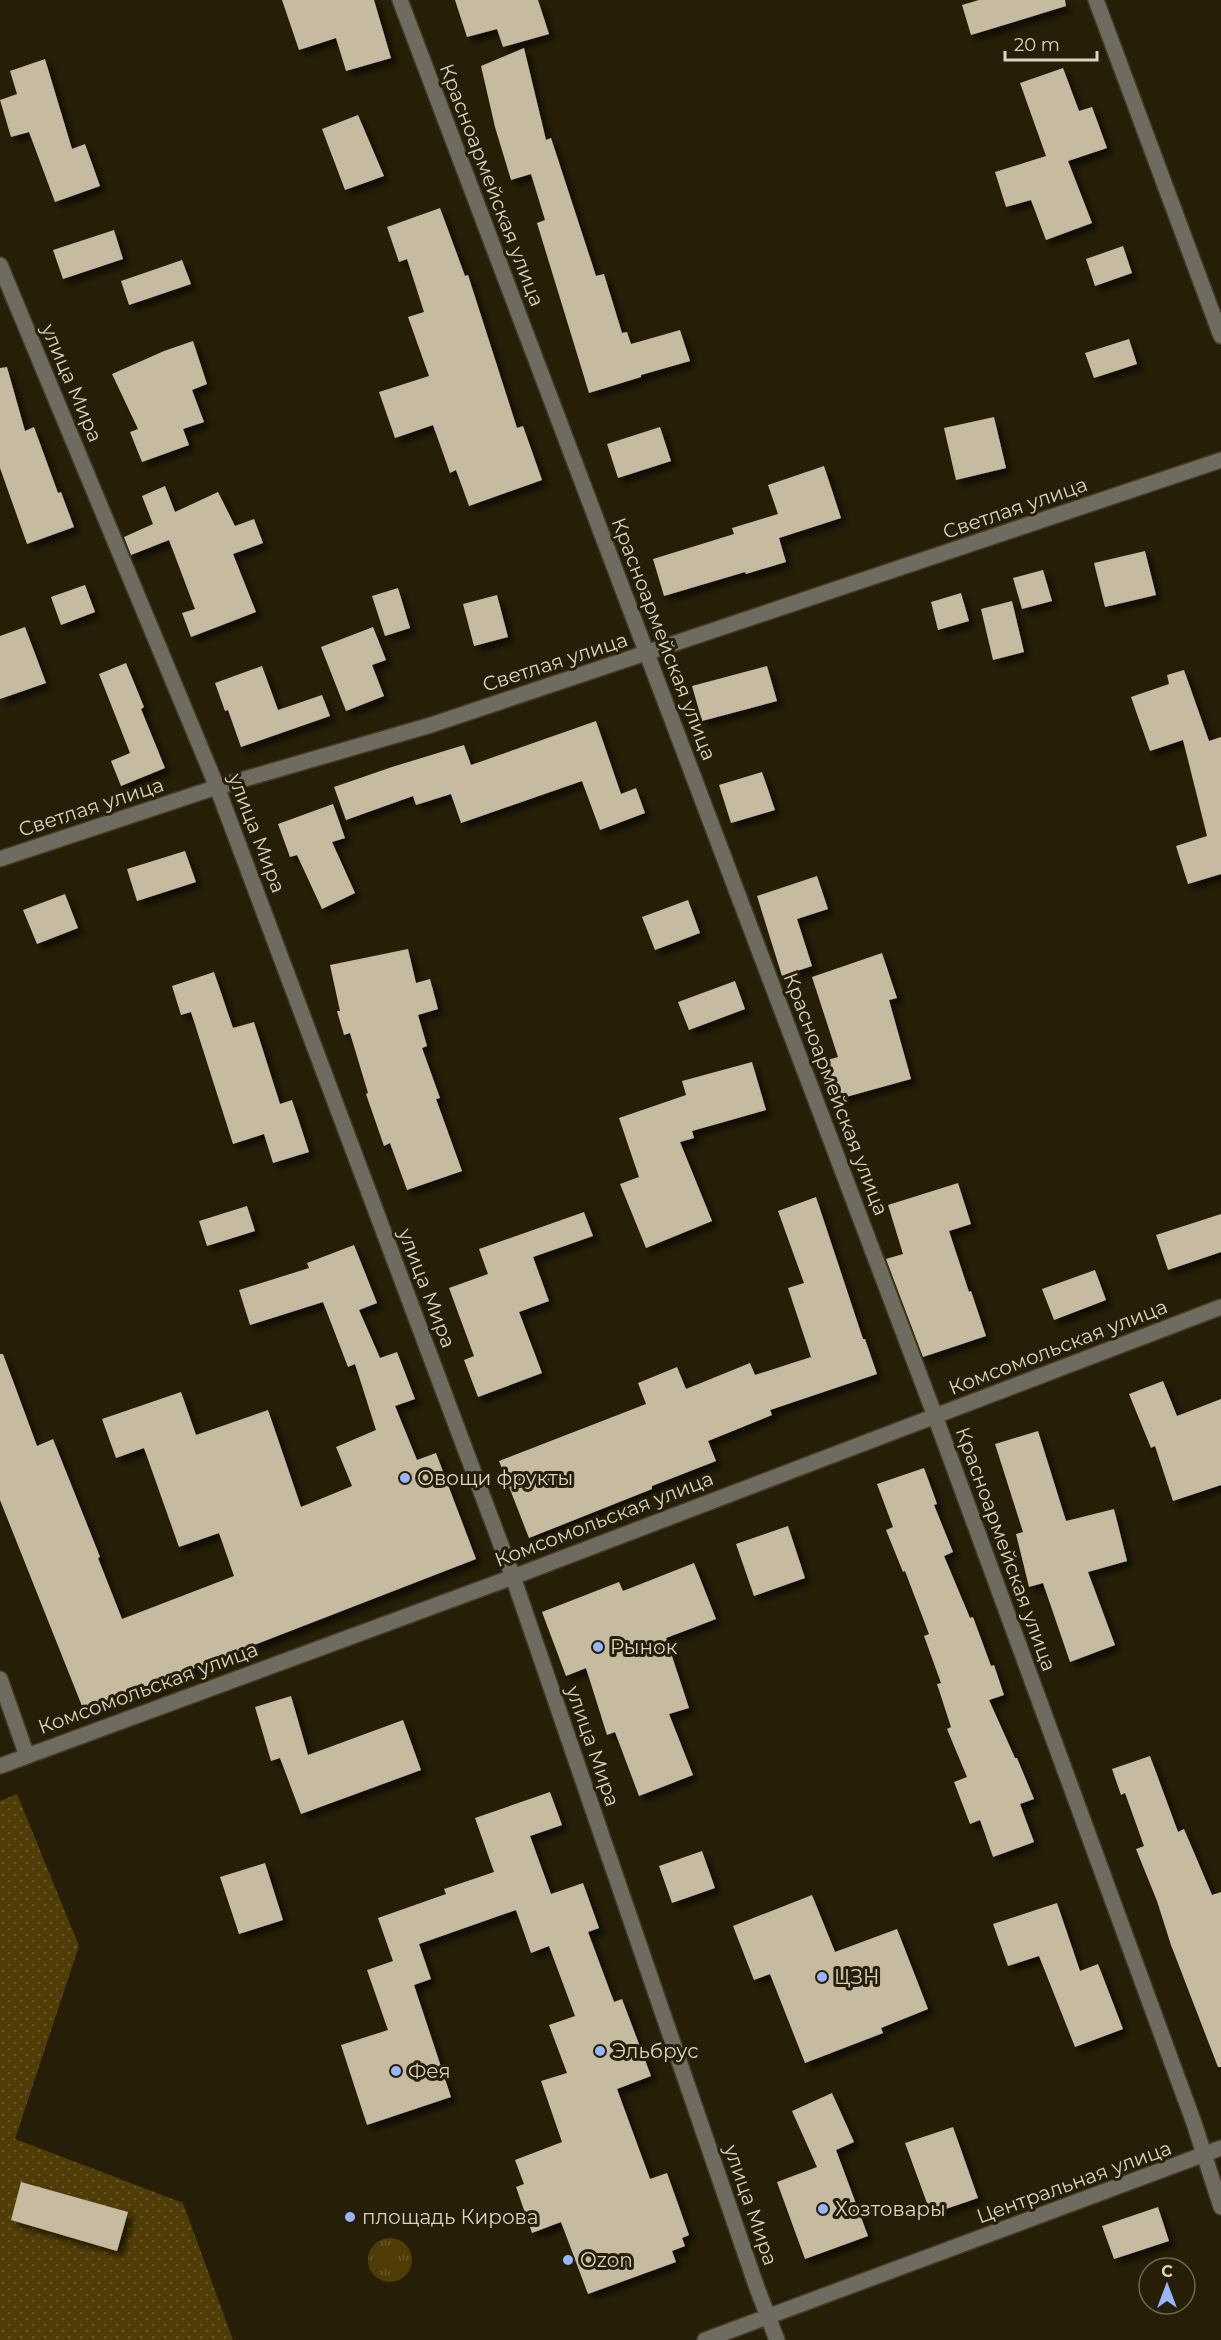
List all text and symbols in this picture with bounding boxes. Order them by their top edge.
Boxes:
scale bar [1005,24,1096,62]
text: 20 m [1014,34,1060,56]
street label: Красноармейская улица [435,60,549,310]
street label: улица Мира [36,319,108,446]
street label: Светлая улица [940,472,1090,544]
street label: Красноармейская улица [607,514,721,764]
street label: Светлая улица [479,627,631,697]
street label: улица Мира [223,769,291,896]
street label: Светлая улица [15,772,167,842]
street label: Красноармейская улица [779,969,893,1219]
street label: улица Мира [393,1224,461,1351]
street label: Комсомольская улица [945,1294,1171,1400]
street label: Красноармейская улица [951,1424,1061,1674]
place label: Овощи фрукты [417,1466,573,1490]
street label: Комсомольская улица [491,1466,717,1572]
marker: Овощи фрукты [398,1471,412,1485]
place label: Рынок [610,1635,678,1659]
street label: Комсомольская улица [35,1637,261,1739]
marker: Рынок [591,1640,605,1654]
street label: улица Мира [561,1682,625,1809]
place label: ЦЗН [834,1965,879,1989]
marker: ЦЗН [815,1970,829,1984]
place label: Эльбрус [612,2039,698,2063]
marker: Эльбрус [593,2044,607,2058]
place label: Фея [408,2059,451,2083]
marker: Фея [389,2064,403,2078]
street label: Центральная улица [973,2136,1175,2228]
street label: улица Мира [719,2141,783,2268]
place label: Хозтовары [835,2197,946,2221]
marker: Хозтовары [816,2202,830,2216]
place label: площадь Кирова [362,2205,538,2229]
marker: площадь Кирова [343,2210,357,2224]
place label: Ozon [580,2248,633,2272]
marker: Ozon [561,2253,575,2267]
north arrow [1137,2256,1197,2316]
text: С [1161,2262,1173,2281]

